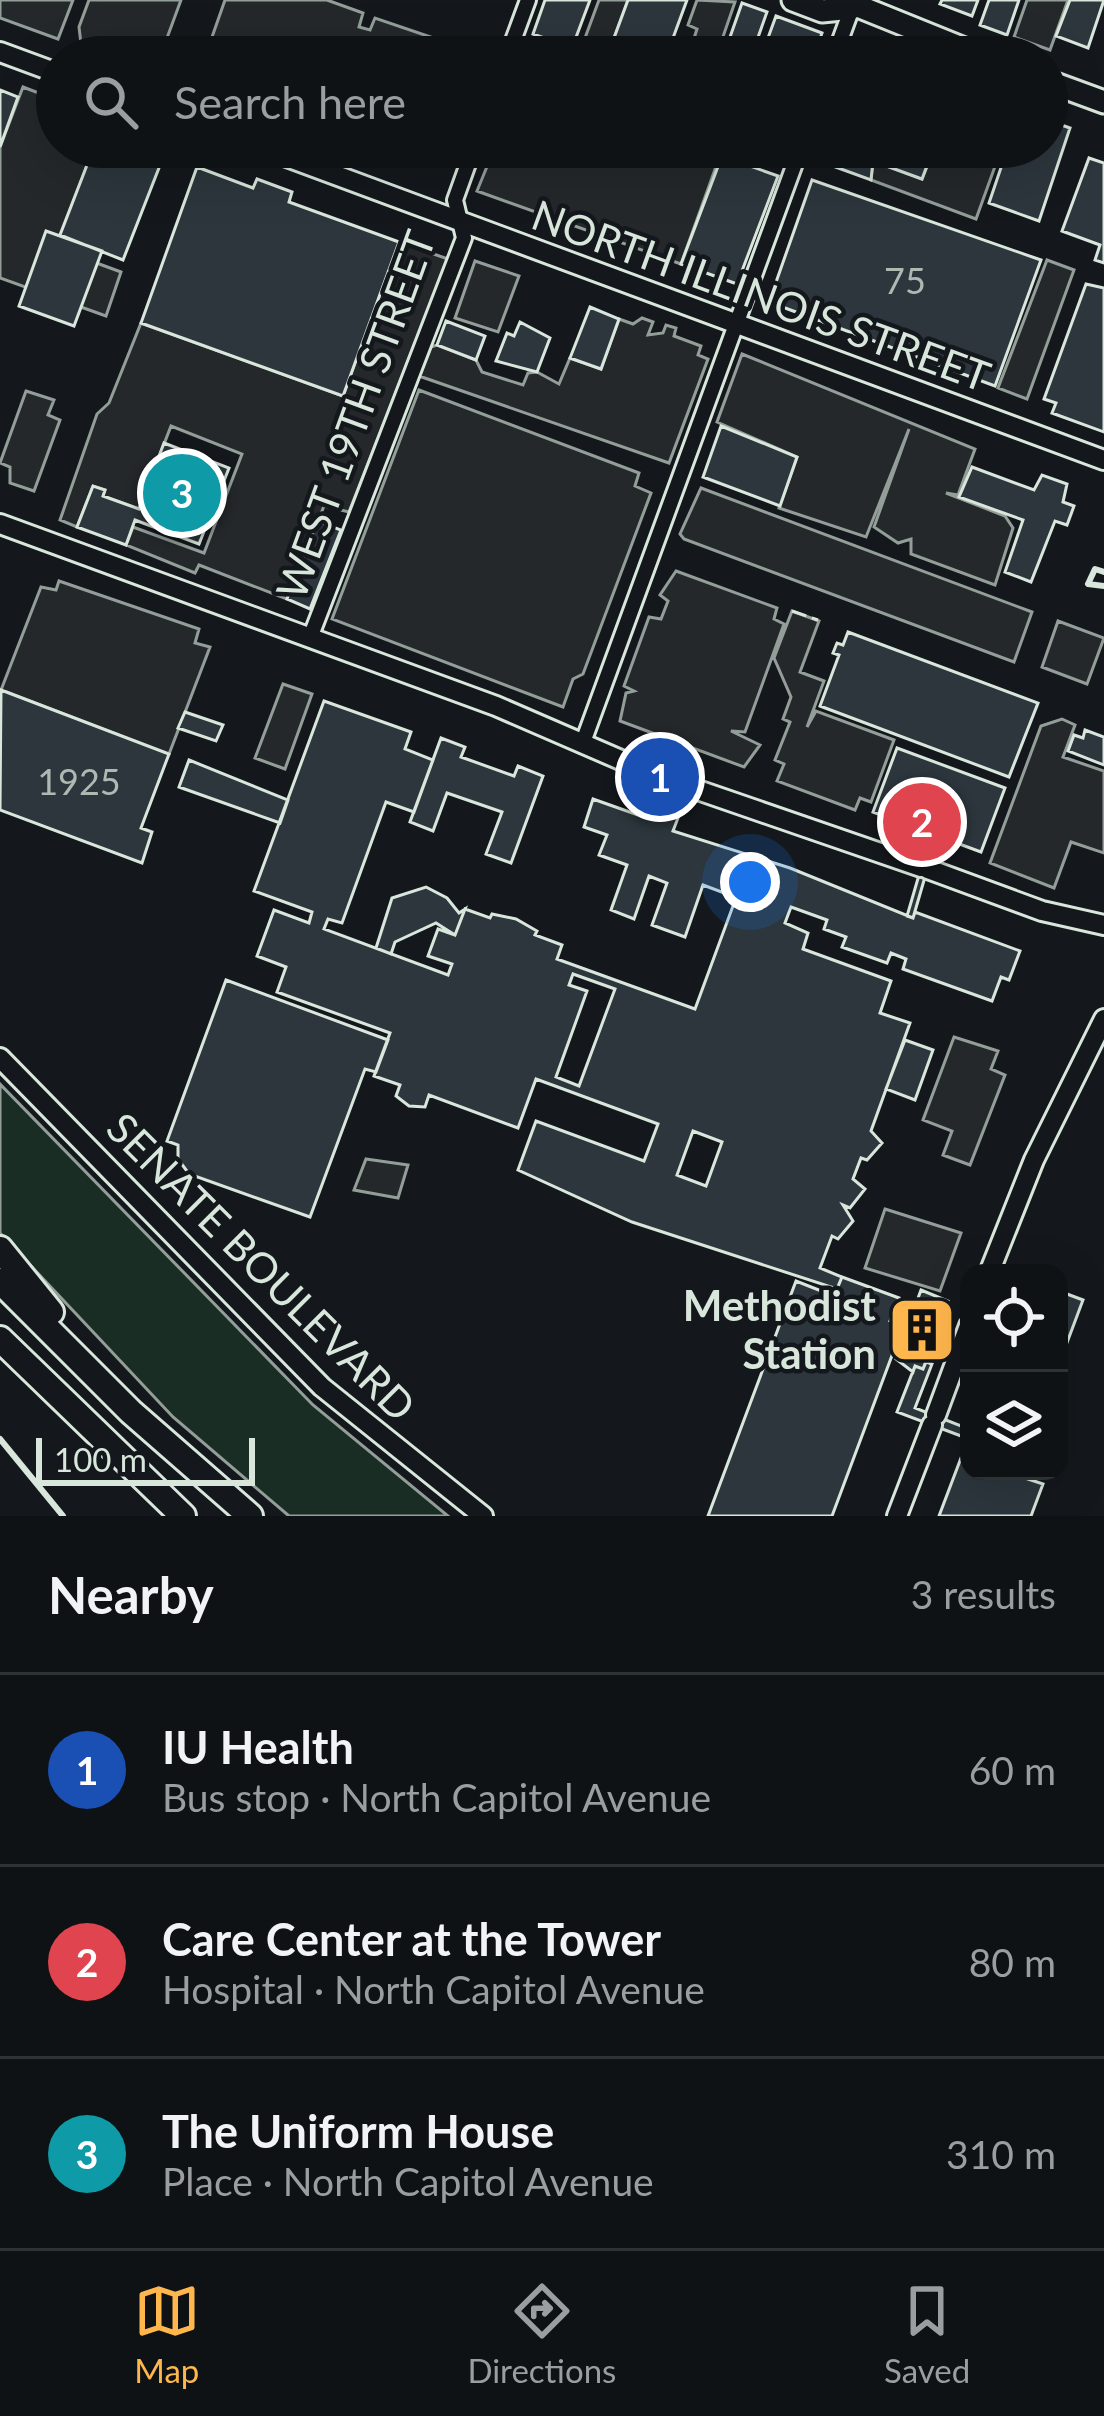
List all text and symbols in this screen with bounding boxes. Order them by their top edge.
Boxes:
search box [36,36,1068,168]
icon: search [78,69,144,135]
text: Search here [174,75,406,129]
street label: NORTH ILLINOIS STREET [526,189,997,401]
street label: WEST 19TH STREET [265,223,445,606]
house number: 75 [884,258,926,302]
pin: 3 [143,448,221,538]
pin: 1 [621,732,699,822]
house number: 1925 [37,759,121,803]
pin: 2 [883,777,961,867]
your location [720,852,780,912]
street label: SENATE BOULEVARD [97,1102,426,1431]
map controls [960,1264,1068,1480]
button: locate [960,1264,1068,1372]
place label: Methodist Station [683,1280,876,1378]
building icon: Methodist Station [887,1295,957,1365]
button: layers [960,1372,1068,1480]
scale bar [36,1432,255,1485]
text: 100 m [54,1439,147,1479]
text: Nearby [48,1564,214,1625]
text: 3 results [911,1571,1056,1617]
text: IU Health [162,1720,354,1774]
text: 1 [76,1747,98,1793]
text: 60 m [969,1747,1056,1793]
text: Bus stop · North Capitol Avenue [162,1774,711,1820]
text: Care Center at the Tower [162,1912,661,1966]
text: 2 [76,1939,98,1985]
text: 80 m [969,1939,1056,1985]
text: Hospital · North Capitol Avenue [162,1966,705,2012]
text: The Uniform House [162,2104,554,2158]
text: 3 [76,2131,98,2177]
text: 310 m [946,2131,1056,2177]
text: Place · North Capitol Avenue [162,2158,654,2204]
tab: Map [134,2278,200,2390]
tab: Directions [467,2278,616,2390]
tab: Saved [884,2278,970,2390]

